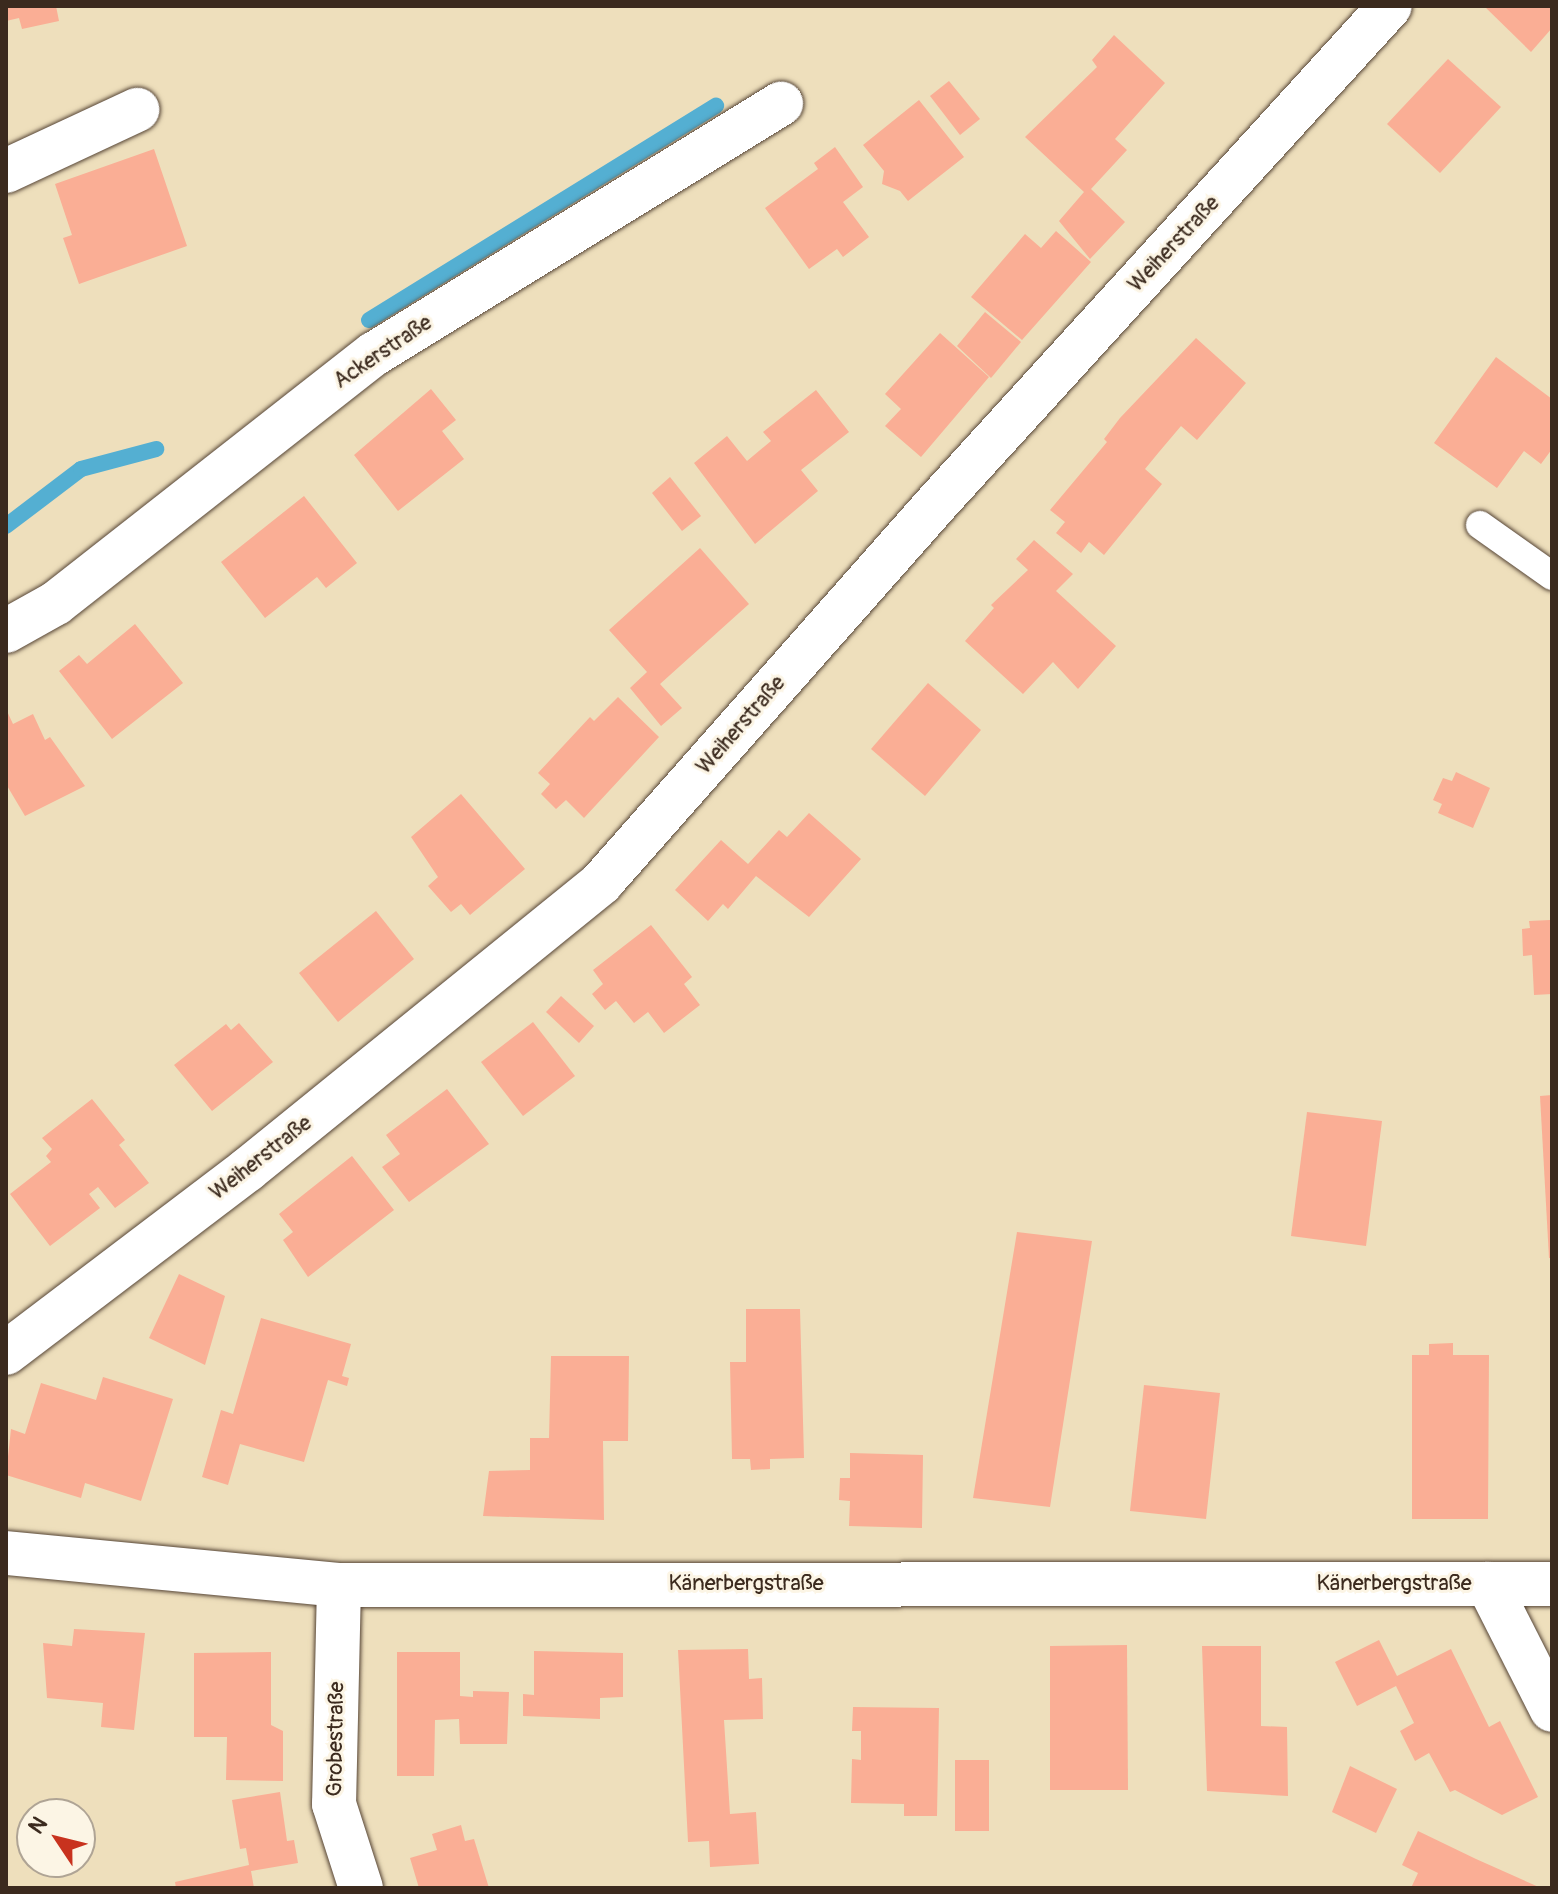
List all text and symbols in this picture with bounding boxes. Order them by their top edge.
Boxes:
street label: Weiherstraße [1123,190,1225,298]
street label: Ackerstraße [329,309,437,395]
street label: Weiherstraße [691,670,791,780]
street label: Weiherstraße [205,1110,317,1206]
street label: Känerbergstraße [668,1571,824,1597]
street label: Känerbergstraße [1316,1571,1472,1597]
street label: Grobestraße [322,1681,350,1797]
north arrow [16,1798,96,1878]
text: N [22,1811,54,1840]

